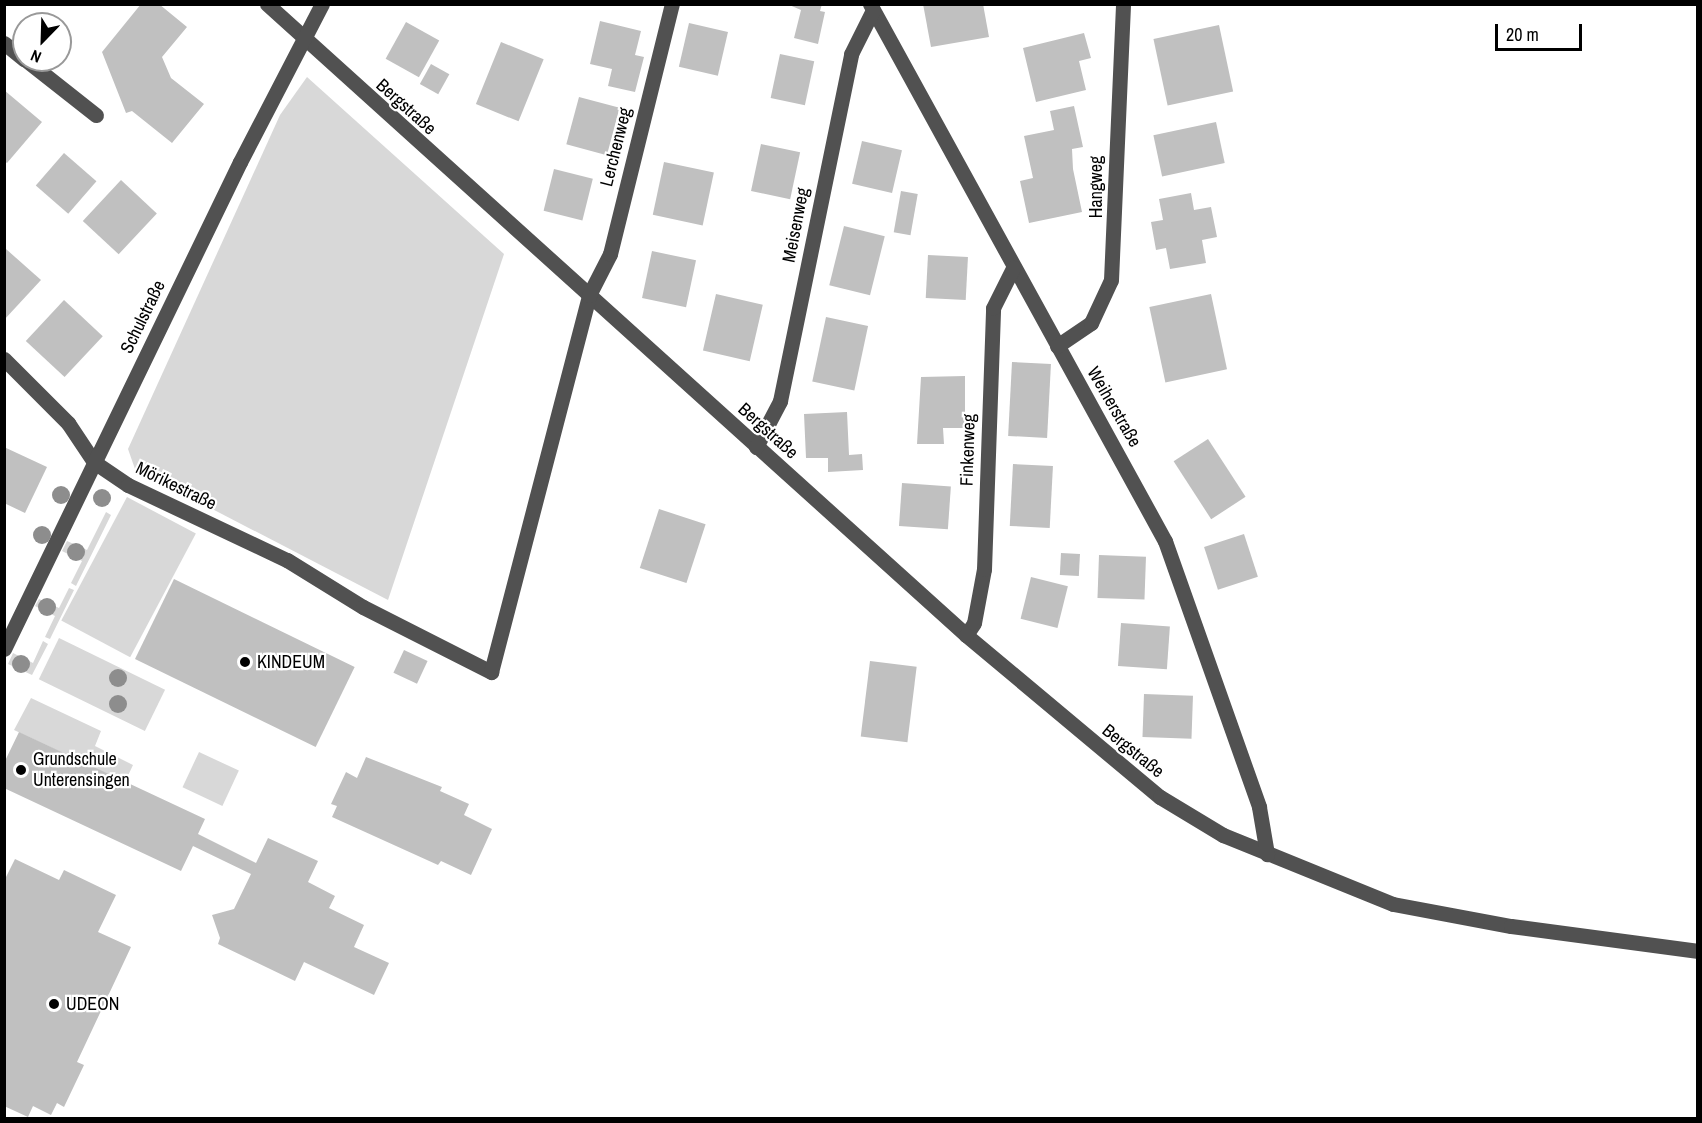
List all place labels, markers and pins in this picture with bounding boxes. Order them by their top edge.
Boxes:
place label: KINDEUM [257,651,325,673]
marker: KINDEUM [238,655,252,669]
place label: Grundschule Unterensingen [33,749,130,792]
marker: Grundschule Unterensingen [14,763,28,777]
place label: UDEON [66,993,119,1015]
marker: UDEON [47,997,61,1011]

